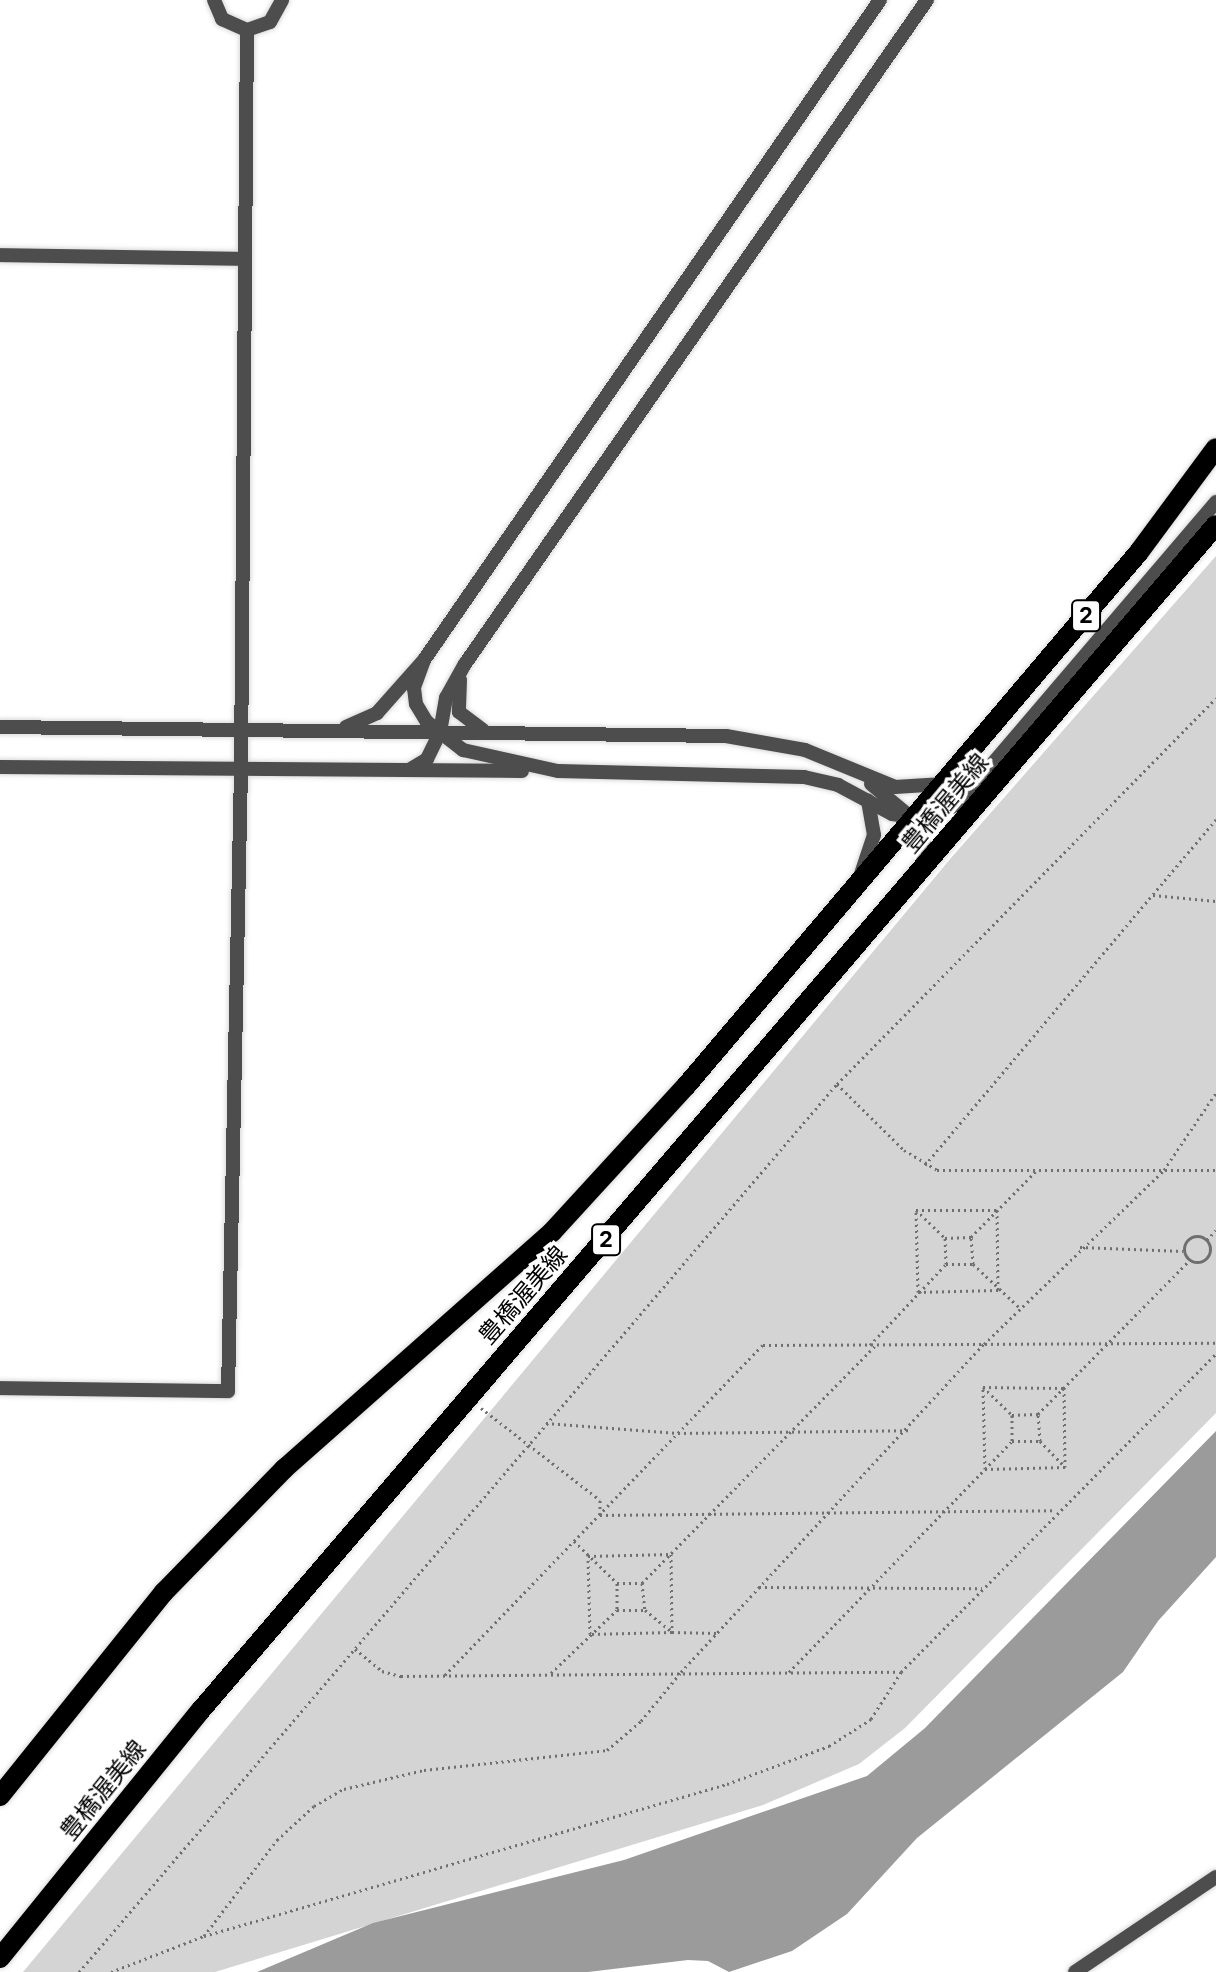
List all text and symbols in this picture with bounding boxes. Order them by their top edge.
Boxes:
road number: 2 [1070,598,1102,634]
street label: 豊橋渥美線 [895,748,995,858]
road number: 2 [590,1222,622,1258]
street label: 豊橋渥美線 [473,1240,573,1350]
street label: 豊橋渥美線 [54,1734,152,1846]

